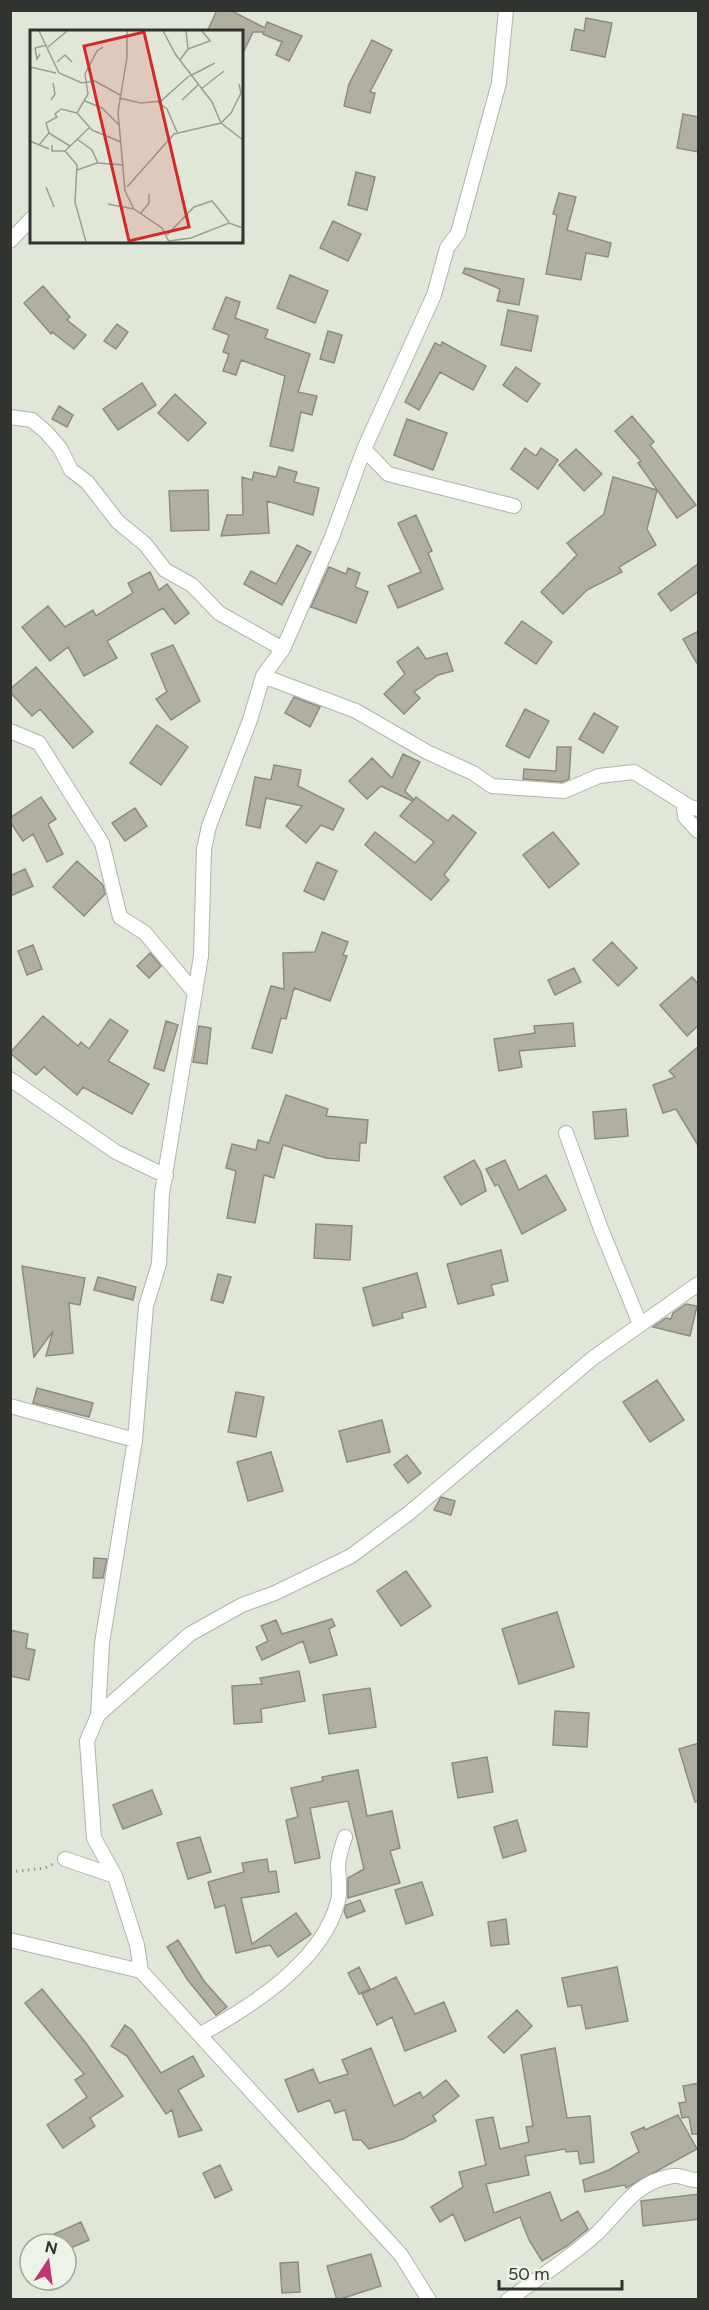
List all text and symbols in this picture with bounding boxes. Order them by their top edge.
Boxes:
inset map [30,30,243,243]
north arrow [18,2232,78,2292]
text: N [43,2237,59,2259]
scale bar [499,2253,622,2291]
text: 50 m [508,2263,550,2285]

